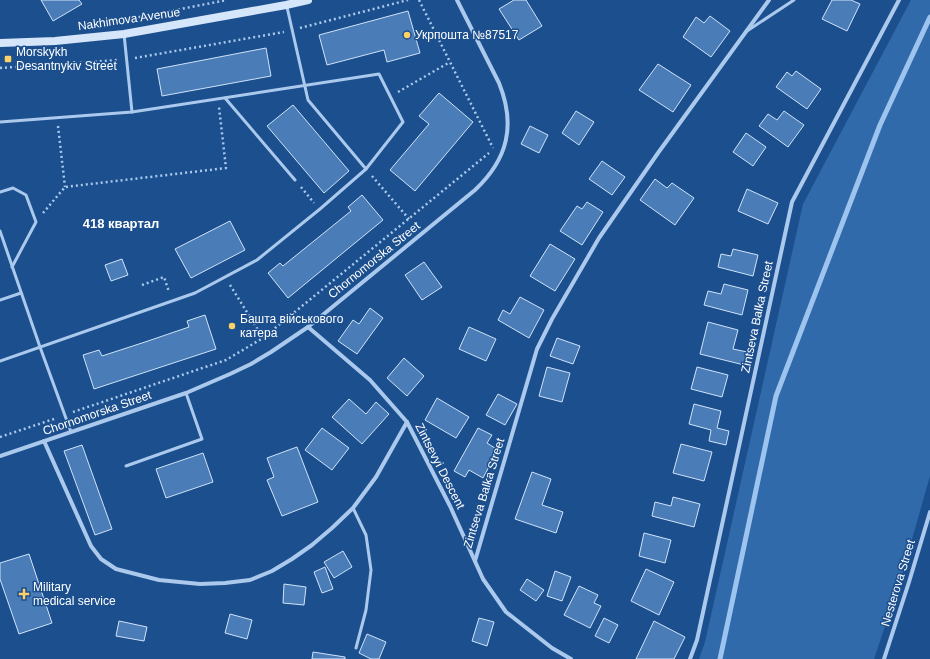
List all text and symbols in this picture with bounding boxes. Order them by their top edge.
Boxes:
street label: Nakhimova Avenue [77,5,181,33]
place label: Укрпошта №87517 [415,28,519,42]
marker: Укрпошта №87517 [402,30,412,40]
place label: Morskykh Desantnykiv Street [16,45,117,73]
marker: Morskykh Desantnykiv Street [3,54,13,64]
district label: 418 квартал [83,216,159,231]
street label: Chornomorska Street [325,218,423,301]
street label: Zintseva Balka Street [738,259,776,374]
place label: Башта військового катера [240,312,344,340]
marker: Башта військового катера [227,321,237,331]
street label: Chornomorska Street [41,388,154,438]
street label: Zintsevyi Descent [412,421,468,512]
street label: Zintseva Balka Street [461,436,508,550]
street label: Nesterova Street [878,537,918,628]
place label: Military medical service [33,580,116,608]
marker: Military medical service [18,588,30,600]

